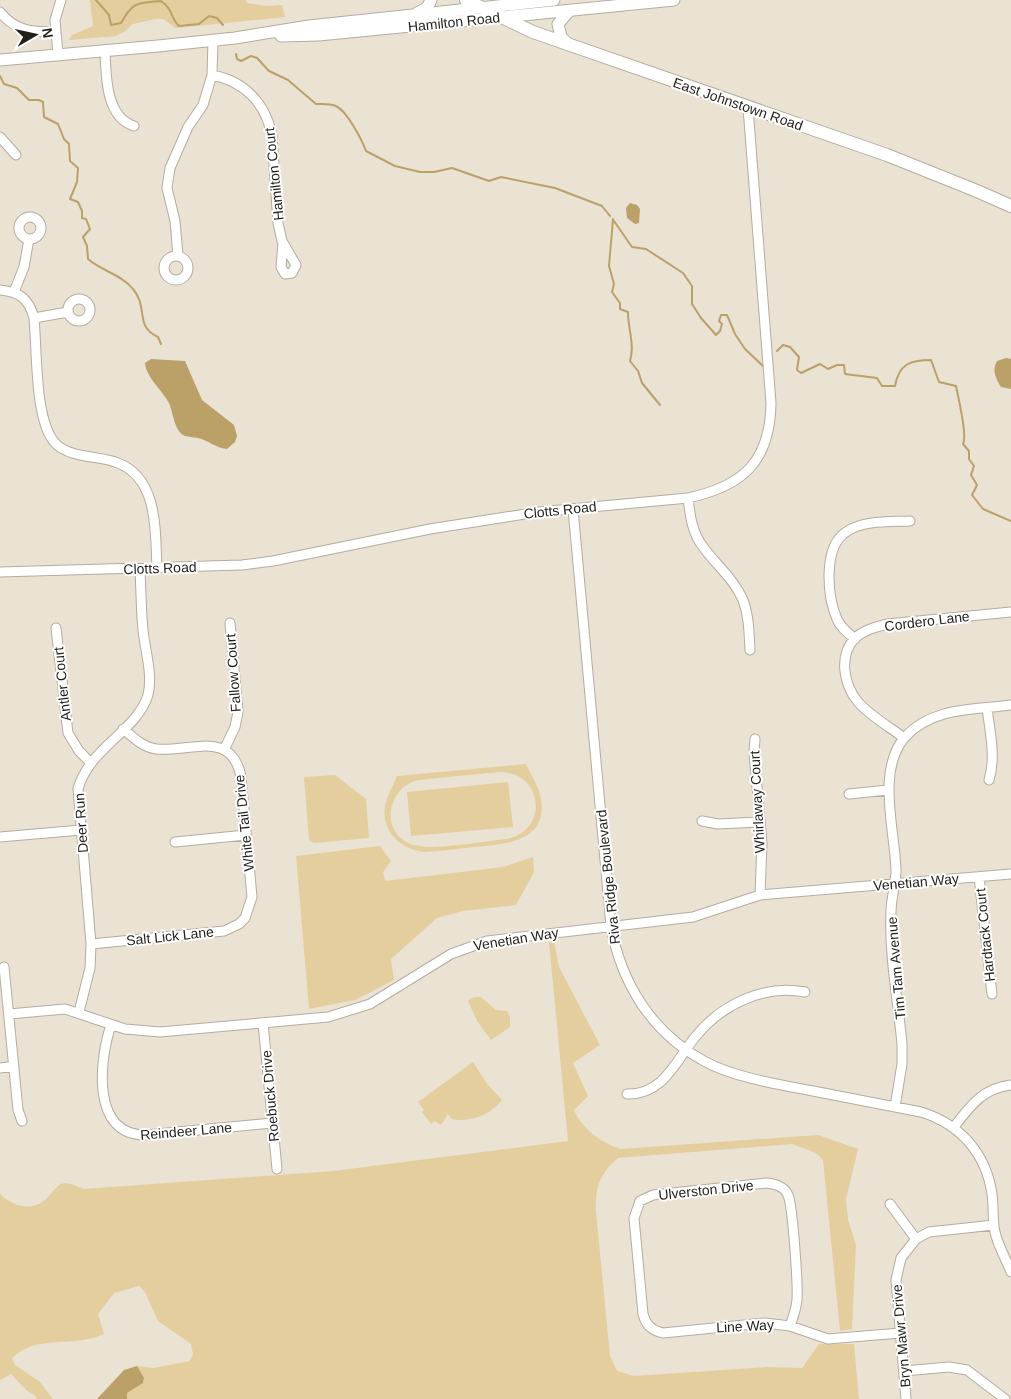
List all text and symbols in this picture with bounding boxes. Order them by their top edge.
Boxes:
street label: Hamilton Road [407,9,501,35]
north arrow [10,10,60,60]
text: N [39,27,57,39]
street label: East Johnstown Road [671,74,805,134]
street label: Hamilton Court [261,127,287,221]
street label: Clotts Road [523,498,597,522]
street label: Clotts Road [123,559,197,577]
street label: Cordero Lane [884,608,971,634]
street label: Fallow Court [222,633,244,713]
street label: Antler Court [50,646,74,722]
street label: Whirlaway Court [746,750,768,854]
street label: White Tail Drive [231,774,257,872]
street label: Deer Run [71,793,91,853]
street label: Riva Ridge Boulevard [593,809,623,945]
street label: Venetian Way [873,870,959,894]
street label: Hardtack Court [972,887,998,983]
street label: Tim Tam Avenue [884,916,908,1020]
street label: Salt Lick Lane [125,923,215,949]
street label: Venetian Way [472,924,560,954]
street label: Roebuck Drive [258,1049,282,1142]
street label: Reindeer Lane [140,1119,233,1143]
street label: Ulverston Drive [658,1177,755,1203]
street label: Bryn Mawr Drive [889,1284,913,1388]
street label: Line Way [716,1316,774,1336]

